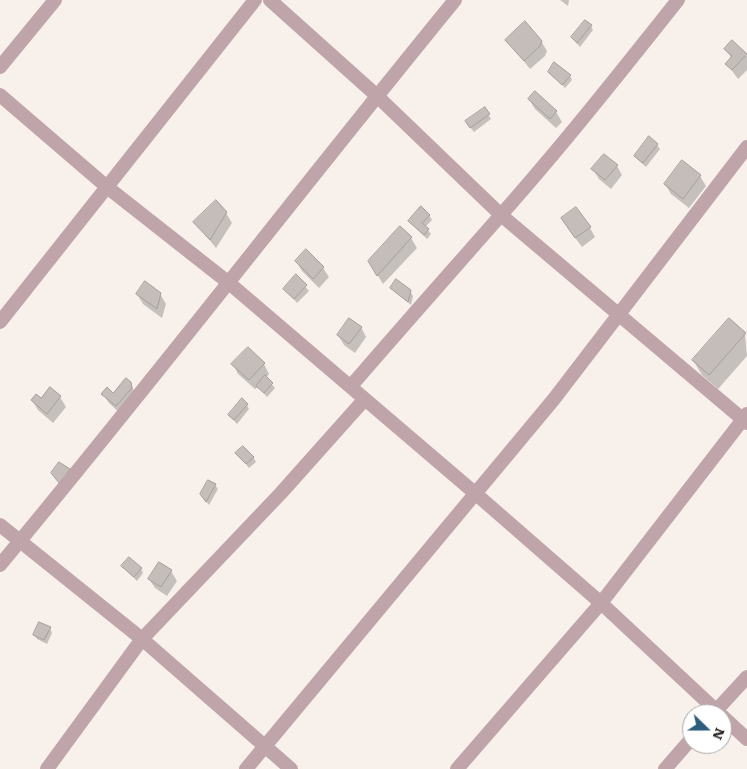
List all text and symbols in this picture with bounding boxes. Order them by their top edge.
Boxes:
north arrow [682,704,732,754]
text: N [709,725,731,743]

